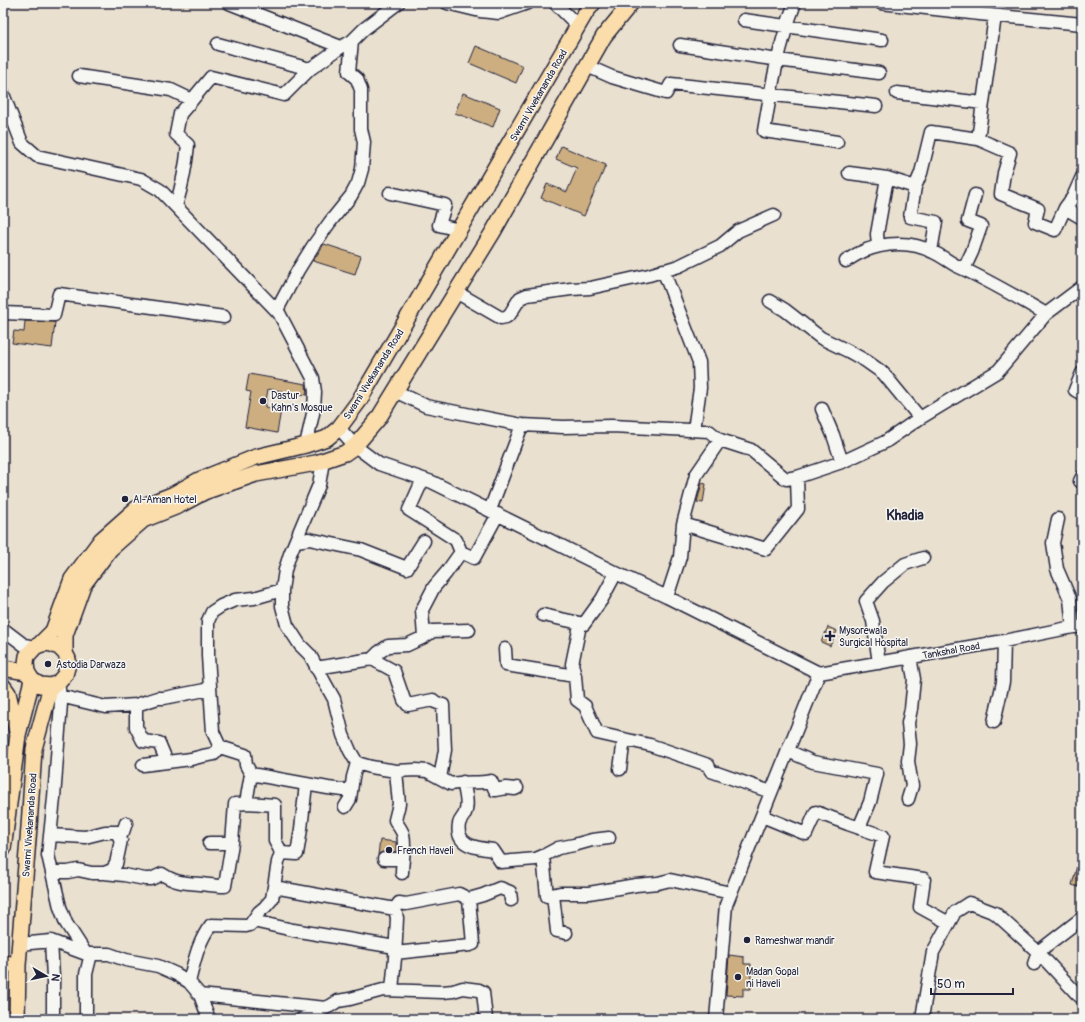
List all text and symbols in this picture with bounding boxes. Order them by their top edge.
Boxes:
street label: Swami Vivekananda Road [508,47,570,144]
street label: Swami Vivekananda Road [341,327,407,422]
place label: Dastur Kahn's Mosque [271,390,332,414]
marker: Dastur Kahn's Mosque [258,396,268,406]
marker: Al-Aman Hotel [120,494,130,504]
place label: Al-Aman Hotel [133,494,197,506]
district label: Khadia [886,507,924,524]
place label: Mysorewala Surgical Hospital [839,625,908,649]
marker: Mysorewala Surgical Hospital [824,630,836,642]
street label: Tankshal Road [921,640,981,662]
marker: Astodia Darwaza [43,659,53,669]
place label: Astodia Darwaza [56,659,126,671]
street label: Swami Vivekananda Road [20,773,40,877]
marker: French Haveli [384,845,394,855]
place label: French Haveli [397,845,454,857]
marker: Rameshwar mandir [742,935,752,945]
place label: Rameshwar mandir [755,935,835,947]
north arrow [26,956,66,996]
place label: Madan Gopal ni Haveli [746,966,799,990]
scale bar [931,970,1013,996]
marker: Madan Gopal ni Haveli [733,972,743,982]
text: N [48,973,62,983]
text: 50 m [937,977,965,992]

